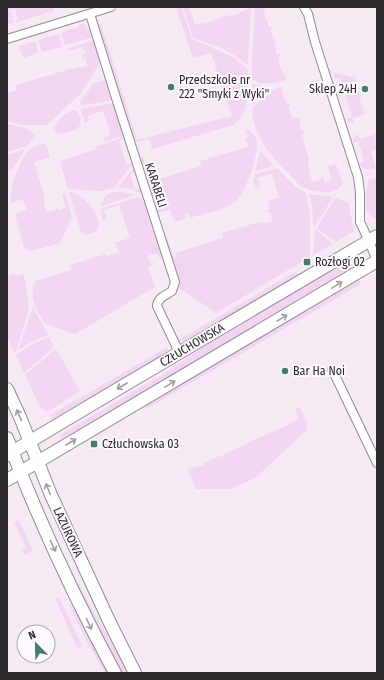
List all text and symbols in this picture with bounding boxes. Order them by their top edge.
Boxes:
place label: Przedszkole nr 222 "Smyki z Wyki" [179,73,269,101]
marker: Przedszkole nr 222 "Smyki z Wyki" [166,82,176,92]
place label: Sklep 24H [309,82,357,96]
marker: Sklep 24H [360,84,370,94]
street label: KARABELI [142,161,170,209]
place label: Rozłogi 02 [315,255,365,269]
marker: Rozłogi 02 [302,257,312,267]
one-way arrow [331,280,343,288]
one-way arrow [276,313,288,321]
street label: CZŁUCHOWSKA [157,320,227,370]
place label: Bar Ha Noi [293,364,345,378]
marker: Bar Ha Noi [280,366,290,376]
one-way arrow [164,379,176,387]
one-way arrow [116,383,128,391]
one-way arrow [15,409,22,421]
one-way arrow [65,437,77,445]
place label: Człuchowska 03 [102,437,179,451]
marker: Człuchowska 03 [89,439,99,449]
one-way arrow [44,484,52,496]
street label: LAZUROWA [50,505,86,560]
one-way arrow [50,539,57,551]
one-way arrow [86,618,93,630]
north arrow [16,624,56,664]
text: N [27,628,38,643]

